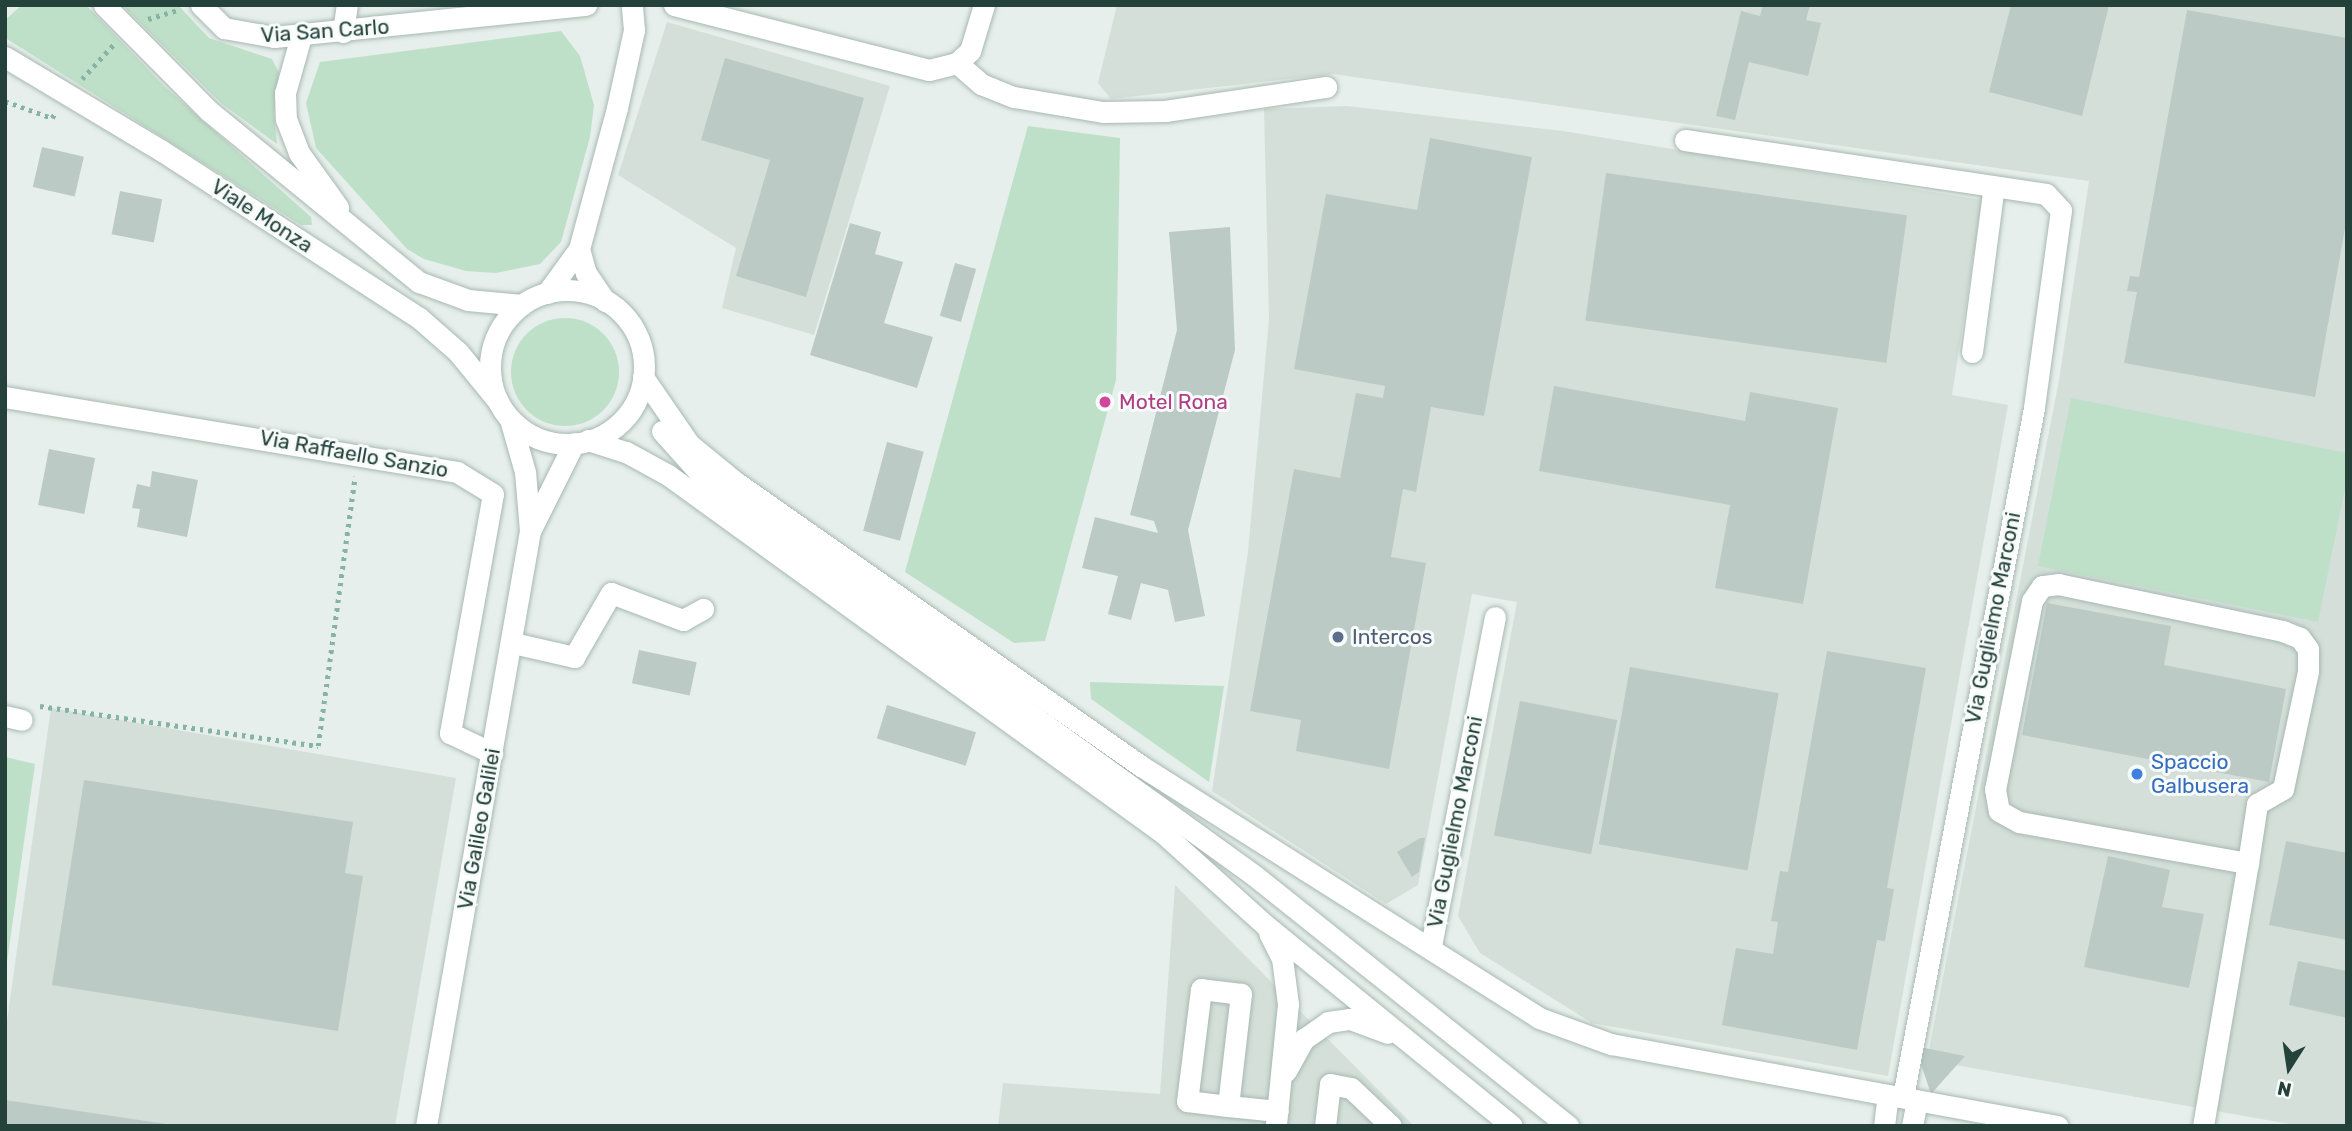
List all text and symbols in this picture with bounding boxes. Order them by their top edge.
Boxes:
street label: Via San Carlo [260,14,390,48]
street label: Viale Monza [206,174,318,258]
place label: Motel Rona [1119,389,1228,415]
marker: Motel Rona [1097,394,1113,410]
street label: Via Raffaello Sanzio [258,425,450,483]
street label: Via Guglielmo Marconi [1960,510,2026,726]
place label: Intercos [1352,624,1432,650]
marker: Intercos [1330,629,1346,645]
street label: Via Guglielmo Marconi [1422,714,1488,930]
street label: Via Galileo Galilei [452,746,506,912]
place label: Spaccio Galbusera [2151,749,2249,799]
marker: Spaccio Galbusera [2129,766,2145,782]
north arrow [2254,1033,2324,1103]
text: N [2275,1076,2294,1102]

